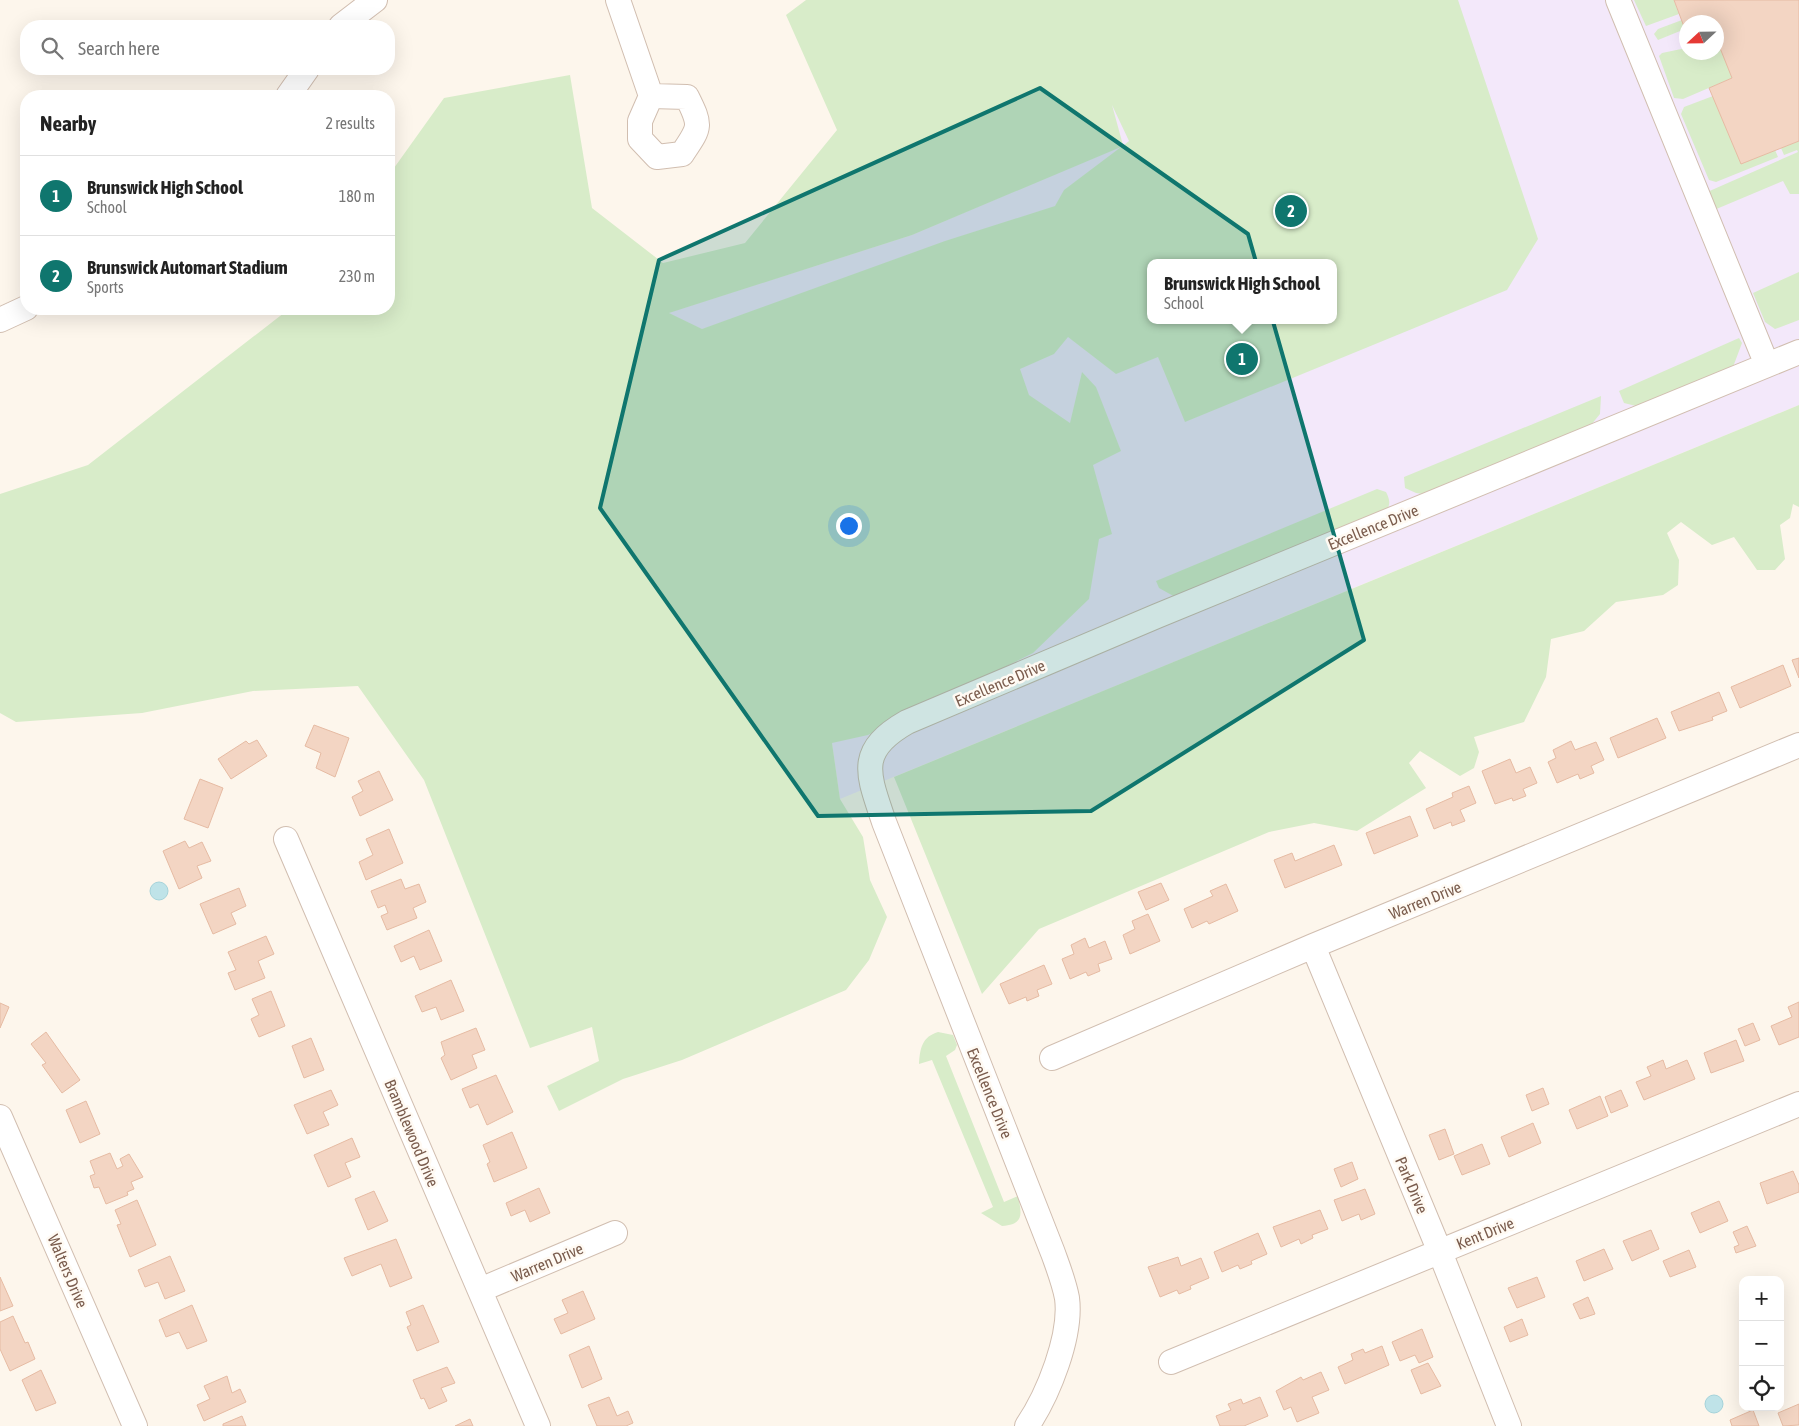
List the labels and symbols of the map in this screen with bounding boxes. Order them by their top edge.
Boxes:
north arrow [1679,15,1724,60]
pin: 2 [1275,192,1307,230]
pin: 1 [1226,340,1258,378]
street label: Excellence Drive [1325,501,1421,553]
your location [836,513,862,539]
street label: Excellence Drive [952,656,1048,710]
street label: Warren Drive [1386,877,1464,923]
street label: Excellence Drive [964,1045,1016,1141]
street label: Bramblewood Drive [381,1077,443,1189]
street label: Park Drive [1392,1154,1432,1216]
street label: Kent Drive [1454,1213,1516,1253]
street label: Walters Drive [44,1232,92,1310]
street label: Warren Drive [508,1239,586,1285]

